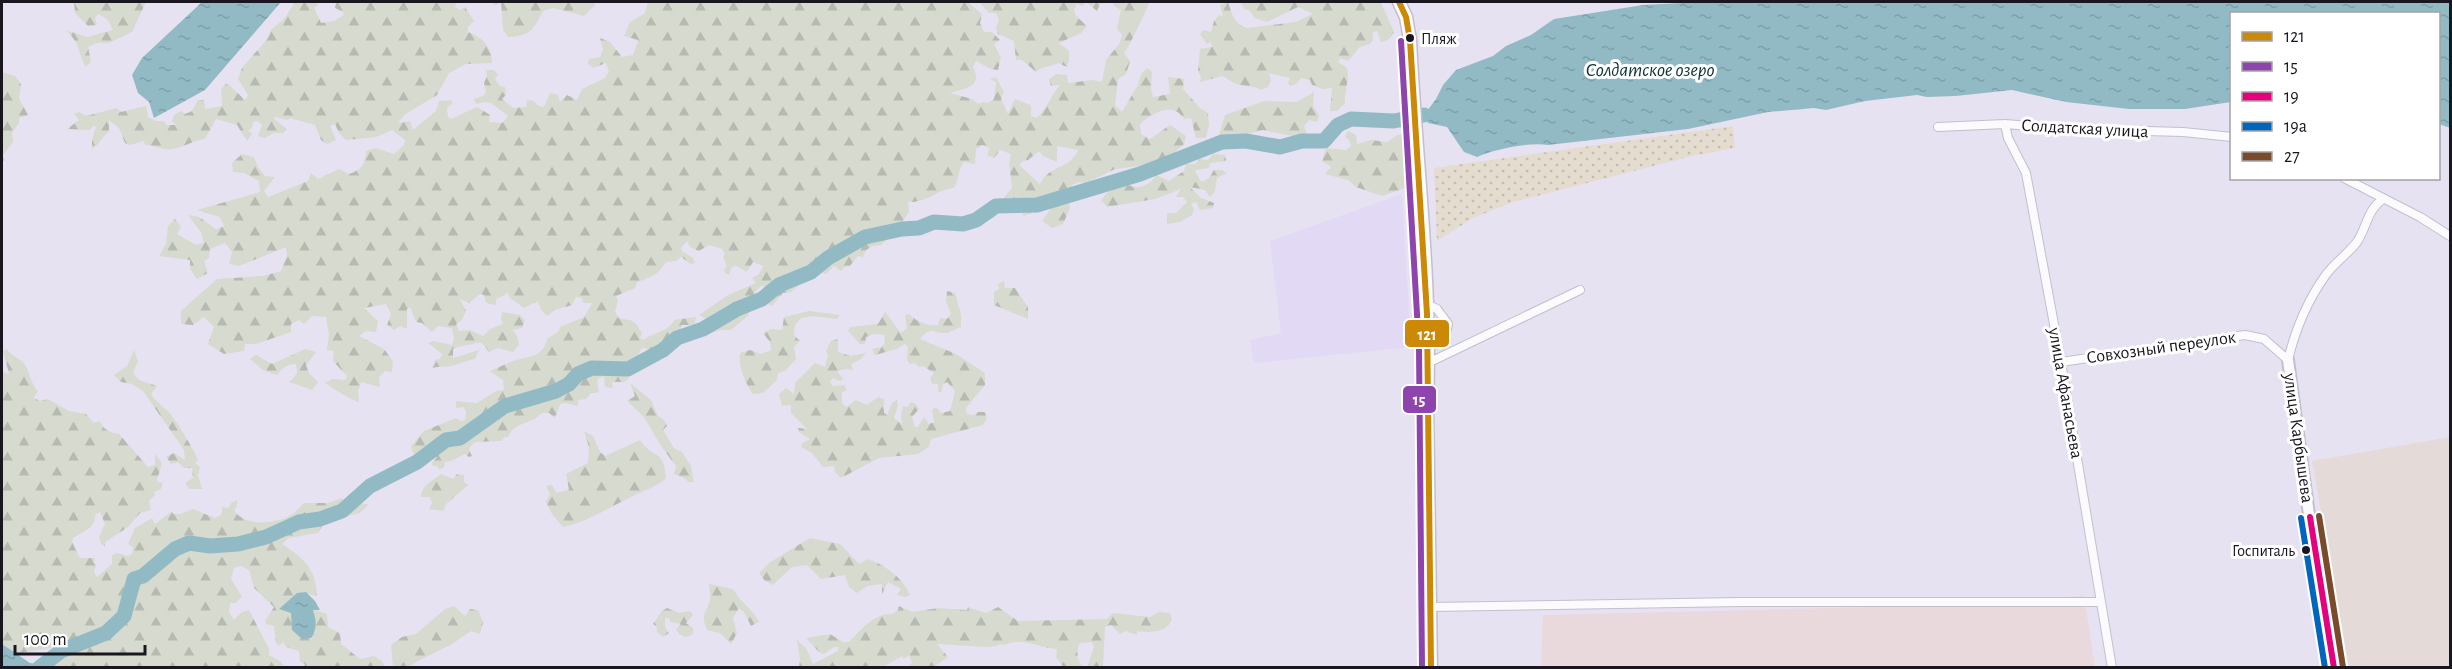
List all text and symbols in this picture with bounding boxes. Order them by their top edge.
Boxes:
legend [2230,12,2440,180]
text: 121 [2284,28,2305,46]
place label: Пляж [1421,31,1457,47]
marker: Пляж [1404,32,1416,44]
text: 15 [2284,58,2298,76]
water label: Солдатское озеро [1585,60,1715,80]
text: 19 [2284,88,2299,106]
street label: Солдатская улица [2021,117,2149,141]
text: 19а [2284,118,2307,136]
text: 27 [2284,148,2300,166]
line badge: 121 [1404,319,1450,348]
street label: улица Афанасьева [2044,325,2085,460]
text: 121 [1417,327,1437,343]
street label: Совхозный переулок [2085,329,2238,367]
street label: улица Карбышева [2280,371,2317,504]
line badge: 15 [1402,385,1437,414]
text: 15 [1413,392,1425,408]
place label: Госпиталь [2232,543,2295,559]
marker: Госпиталь [2300,544,2312,556]
scale bar [15,618,146,656]
text: 100 m [24,631,67,649]

